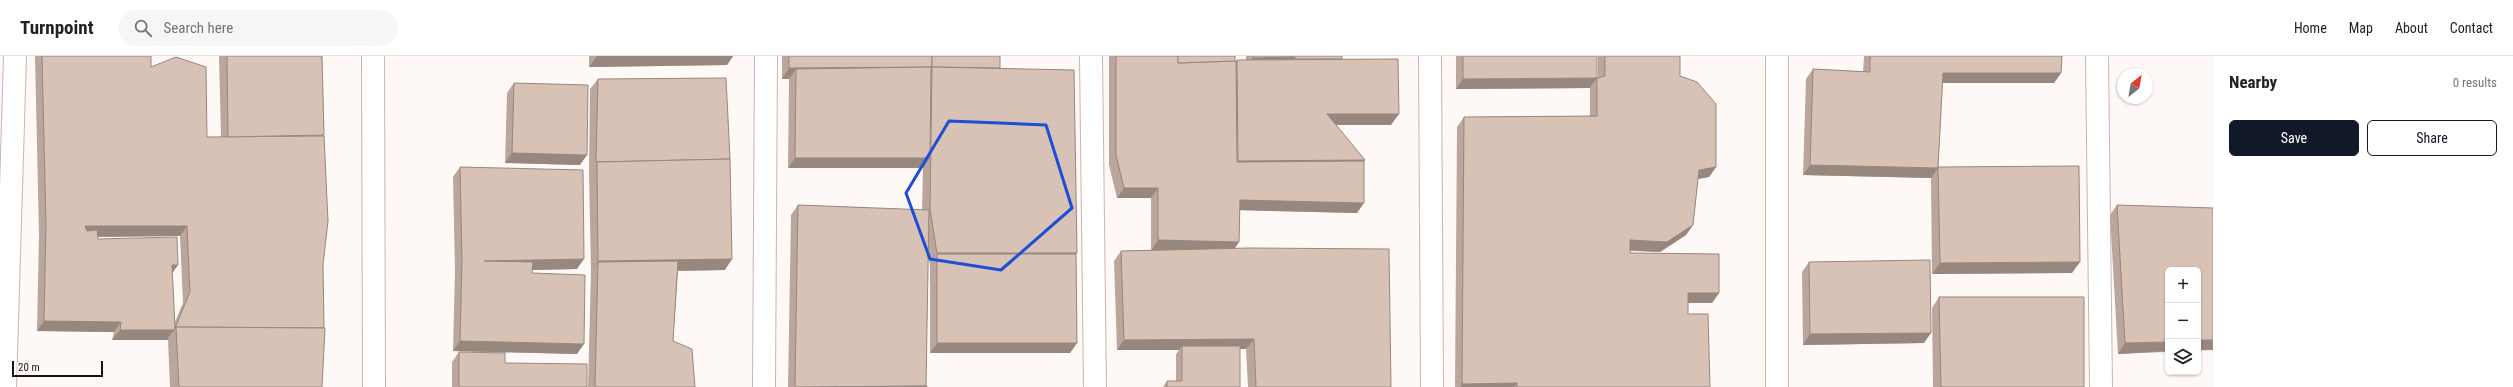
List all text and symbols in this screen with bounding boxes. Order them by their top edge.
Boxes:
search box [118,10,398,46]
text: Turnpoint [20,16,94,39]
icon: search [132,17,154,39]
text: Search here [164,19,233,37]
text: Home [2294,20,2327,36]
text: Map [2349,20,2373,36]
text: About [2395,20,2428,36]
text: Contact [2450,20,2493,36]
north arrow [2117,68,2153,104]
text: Nearby [2229,72,2277,92]
text: 0 results [2453,75,2497,90]
button: Save [2229,120,2359,156]
button: Share [2367,120,2497,156]
map controls [2165,267,2201,375]
button: + [2165,267,2201,303]
button: − [2165,303,2201,339]
button: layers [2165,339,2201,375]
scale bar [12,359,103,378]
text: 20 m [18,361,40,374]

